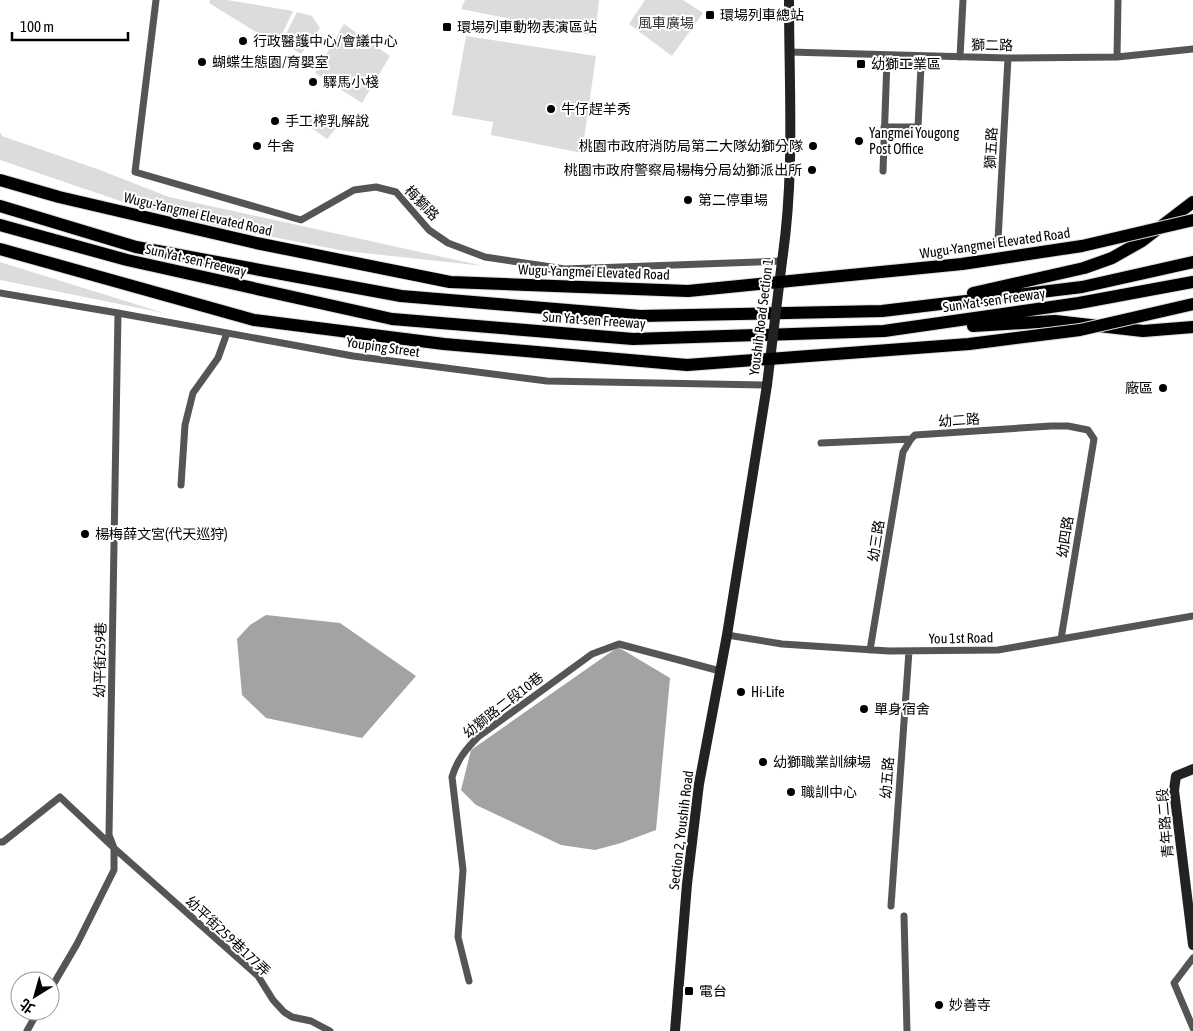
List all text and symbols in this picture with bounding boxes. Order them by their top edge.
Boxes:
place label: 環場列車總站 [720,7,804,23]
marker: 環場列車總站 [704,9,716,21]
scale bar [12,10,129,42]
park label: 風車廣場 [638,15,694,31]
text: 100 m [20,18,54,35]
place label: 環場列車動物表演區站 [457,19,597,35]
marker: 環場列車動物表演區站 [441,21,453,33]
place label: 行政醫護中心/會議中心 [253,33,398,49]
marker: 行政醫護中心/會議中心 [237,35,249,47]
street label: 獅二路 [971,37,1013,53]
place label: 蝴蝶生態園/育嬰室 [212,54,329,70]
marker: 蝴蝶生態園/育嬰室 [196,56,208,68]
place label: 幼獅工業區 [871,56,941,72]
marker: 幼獅工業區 [855,58,867,70]
place label: 驛馬小棧 [323,74,379,90]
marker: 驛馬小棧 [307,76,319,88]
place label: 牛仔趕羊秀 [561,101,631,117]
marker: 牛仔趕羊秀 [545,103,557,115]
place label: 手工榨乳解說 [285,113,369,129]
marker: 手工榨乳解說 [269,115,281,127]
place label: Yangmei Yougong Post Office [869,125,959,157]
street label: 獅五路 [982,127,1000,169]
marker: Yangmei Yougong Post Office [853,135,865,147]
place label: 牛舍 [267,138,295,154]
place label: 桃園市政府消防局第二大隊幼獅分隊 [579,138,803,154]
marker: 牛舍 [251,140,263,152]
marker: 桃園市政府消防局第二大隊幼獅分隊 [807,140,819,152]
place label: 桃園市政府警察局楊梅分局幼獅派出所 [564,162,802,178]
marker: 桃園市政府警察局楊梅分局幼獅派出所 [806,164,818,176]
street label: 梅獅路 [402,182,442,224]
street label: Wugu-Yangmei Elevated Road [122,189,274,239]
place label: 第二停車場 [698,192,768,208]
marker: 第二停車場 [682,194,694,206]
street label: Wugu-Yangmei Elevated Road [919,225,1071,261]
street label: Sun Yat-sen Freeway [144,241,248,279]
street label: Youshih Road Section 1 [746,258,776,376]
street label: Wugu-Yangmei Elevated Road [518,261,670,283]
street label: Sun Yat-sen Freeway [942,285,1046,315]
street label: Sun Yat-sen Freeway [542,308,646,332]
street label: Youping Street [345,334,421,360]
place label: 廠區 [1125,380,1153,396]
marker: 廠區 [1157,382,1169,394]
street label: 幼二路 [937,411,981,429]
street label: 幼四路 [1054,515,1076,559]
street label: 幼三路 [865,519,887,563]
place label: 楊梅薛文宮(代天巡狩) [95,526,228,542]
marker: 楊梅薛文宮(代天巡狩) [79,528,91,540]
street label: 幼平街259巷 [91,622,109,698]
street label: You 1st Road [928,629,994,647]
street label: 幼獅路二段10巷 [460,669,546,741]
place label: Hi-Life [751,684,785,700]
marker: Hi-Life [735,686,747,698]
place label: 單身宿舍 [874,701,930,717]
marker: 單身宿舍 [858,703,870,715]
place label: 幼獅職業訓練場 [773,754,871,770]
marker: 幼獅職業訓練場 [757,756,769,768]
street label: 幼五路 [878,756,896,800]
street label: Section 2, Youshih Road [666,769,696,891]
place label: 職訓中心 [801,784,857,800]
marker: 職訓中心 [785,786,797,798]
street label: 青年路二段 [1154,787,1176,859]
street label: 幼平街259巷177弄 [183,893,273,979]
north arrow [10,971,60,1021]
place label: 電台 [699,983,727,999]
marker: 電台 [683,985,695,997]
text: 北 [17,996,38,1017]
place label: 妙善寺 [949,997,991,1013]
marker: 妙善寺 [933,999,945,1011]

